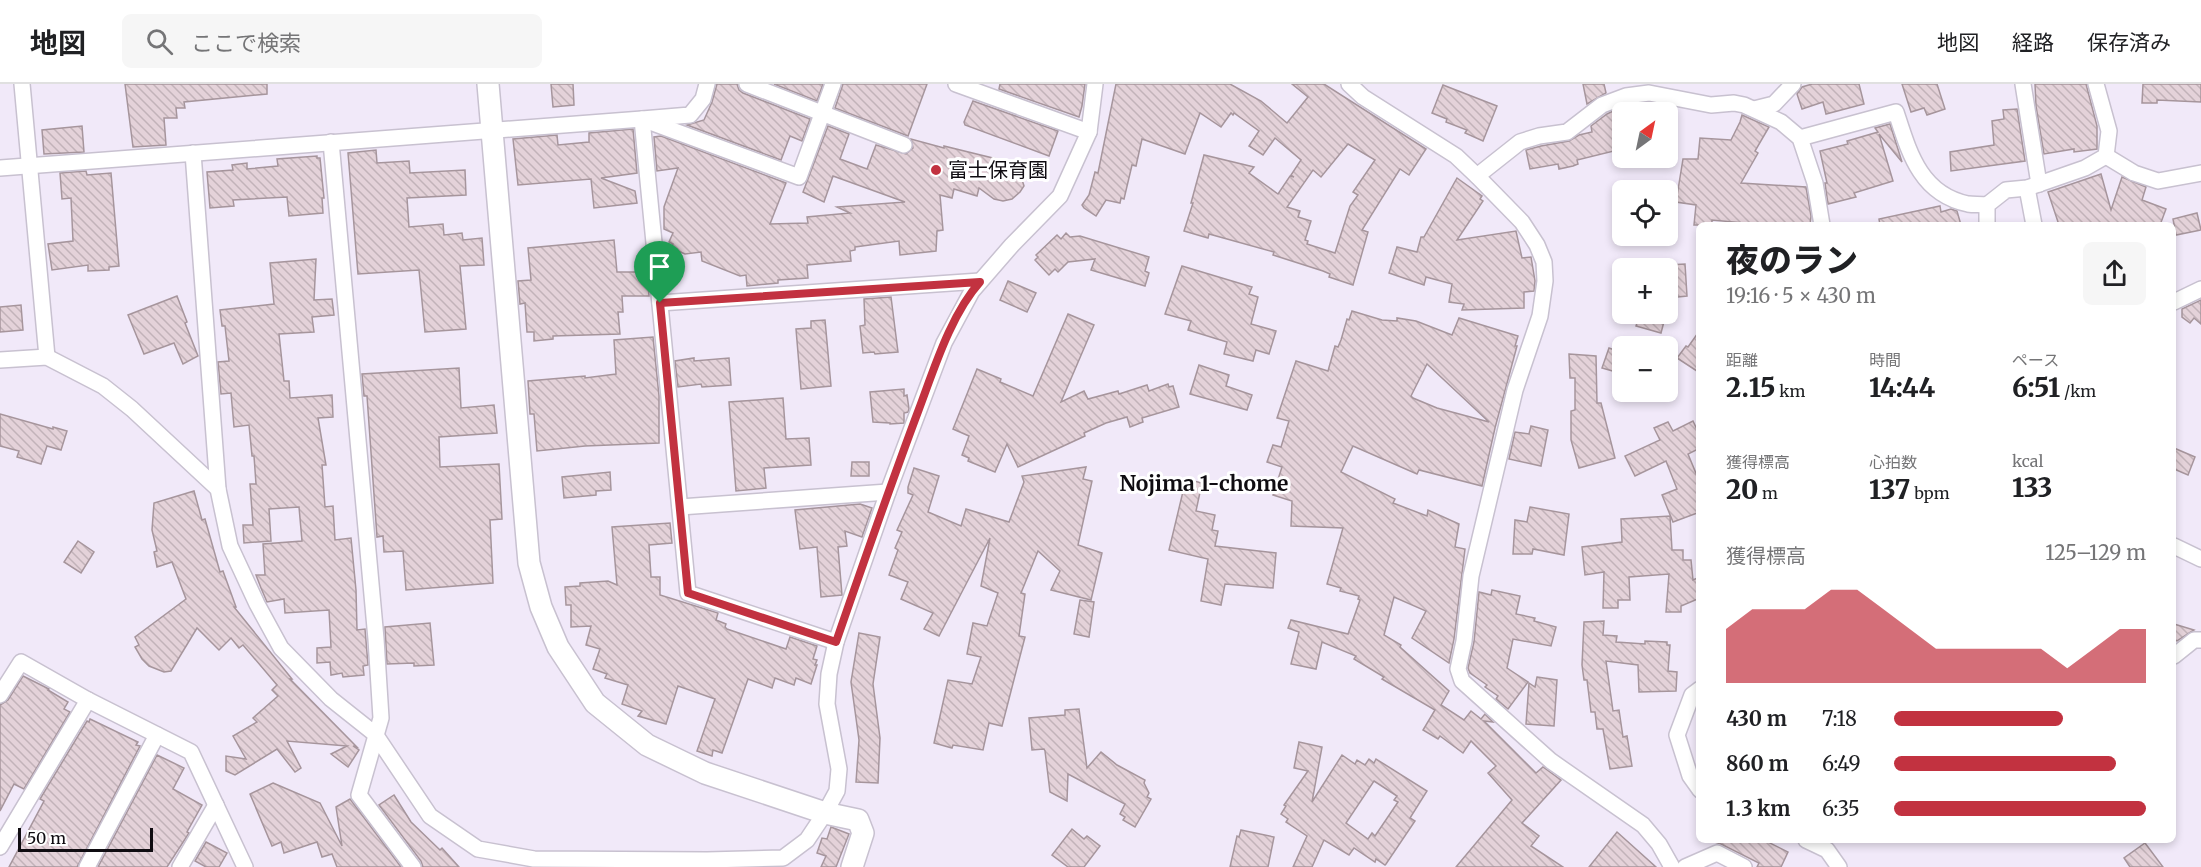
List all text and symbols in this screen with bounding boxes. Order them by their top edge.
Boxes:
search box [122,14,542,68]
text: 地図 [30,25,86,61]
icon: search [143,25,176,58]
text: ここで検索 [191,29,301,57]
text: 地図 [1937,29,1979,56]
text: 経路 [2012,29,2054,56]
text: 保存済み [2087,29,2171,56]
north arrow [1612,102,1678,168]
map controls [1612,102,1678,402]
place label: 富士保育園 [948,157,1048,182]
marker: 富士保育園 [929,163,943,177]
button: locate [1612,180,1678,246]
text: 夜のラン [1726,240,1858,281]
pin [634,241,685,303]
button: share [2083,242,2146,305]
icon: arrive [643,250,676,283]
button: + [1612,258,1678,324]
text: 19:16 · 5 × 430 m [1726,283,1876,308]
button: − [1612,336,1678,402]
text: 距離 [1726,350,1758,370]
text: 時間 [1869,350,1901,370]
text: ペース [2012,350,2059,370]
text: 2.15 [1726,371,1775,404]
text: 14:44 [1869,371,1935,404]
text: 6:51 [2012,371,2060,404]
text: km [1775,381,1805,401]
text: /km [2060,381,2096,401]
text: kcal [2012,451,2043,471]
text: 獲得標高 [1726,452,1790,472]
text: 心拍数 [1869,452,1917,472]
district label: Nojima 1-chome [1120,470,1288,497]
text: 133 [2012,471,2052,504]
text: 20 [1726,473,1758,506]
text: 137 [1869,473,1910,506]
text: m [1758,483,1778,503]
text: bpm [1910,483,1950,503]
text: 125–129 m [2045,540,2146,565]
text: 獲得標高 [1726,543,1806,568]
text: 430 m [1726,706,1787,731]
text: 7:18 [1822,706,1857,731]
text: 860 m [1726,751,1789,776]
text: 6:49 [1822,751,1861,776]
text: 1.3 km [1726,796,1790,821]
text: 6:35 [1822,796,1860,821]
scale bar [18,825,153,852]
text: 50 m [27,828,66,848]

